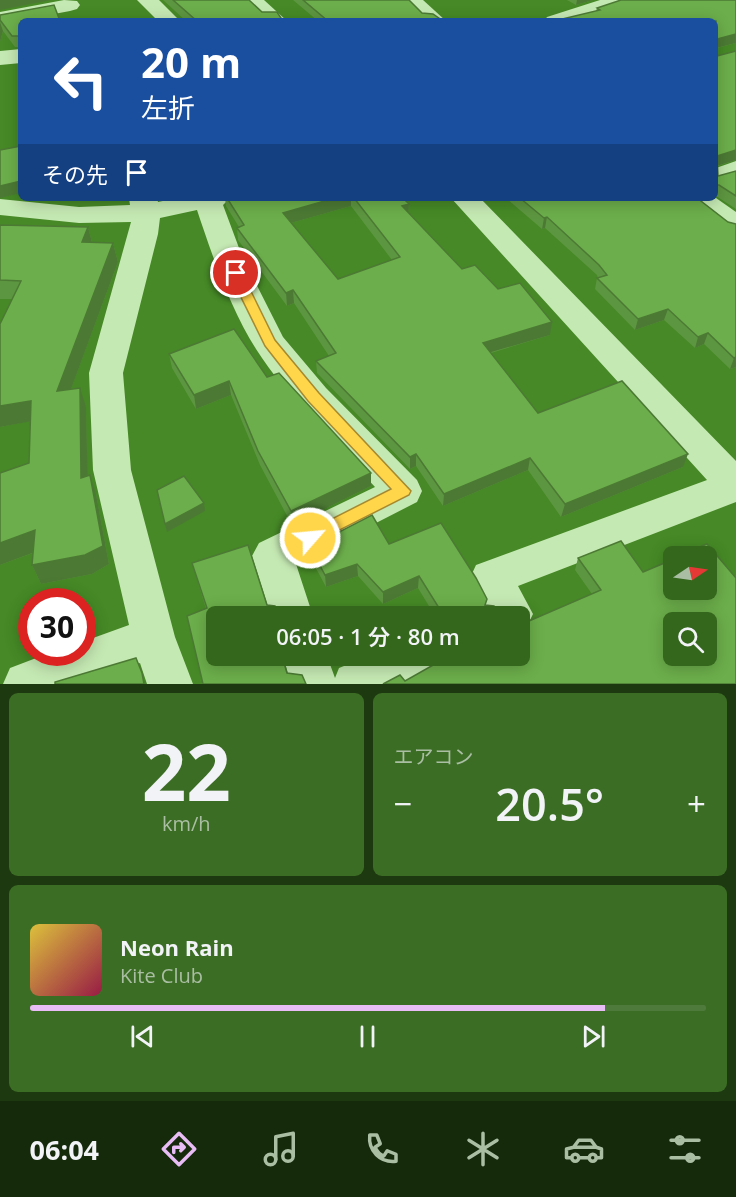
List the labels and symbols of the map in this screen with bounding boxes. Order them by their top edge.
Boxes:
pin [210,247,261,298]
position arrow [278,506,342,570]
north arrow [663,546,717,600]
speed limit sign: 30 [18,588,96,666]

